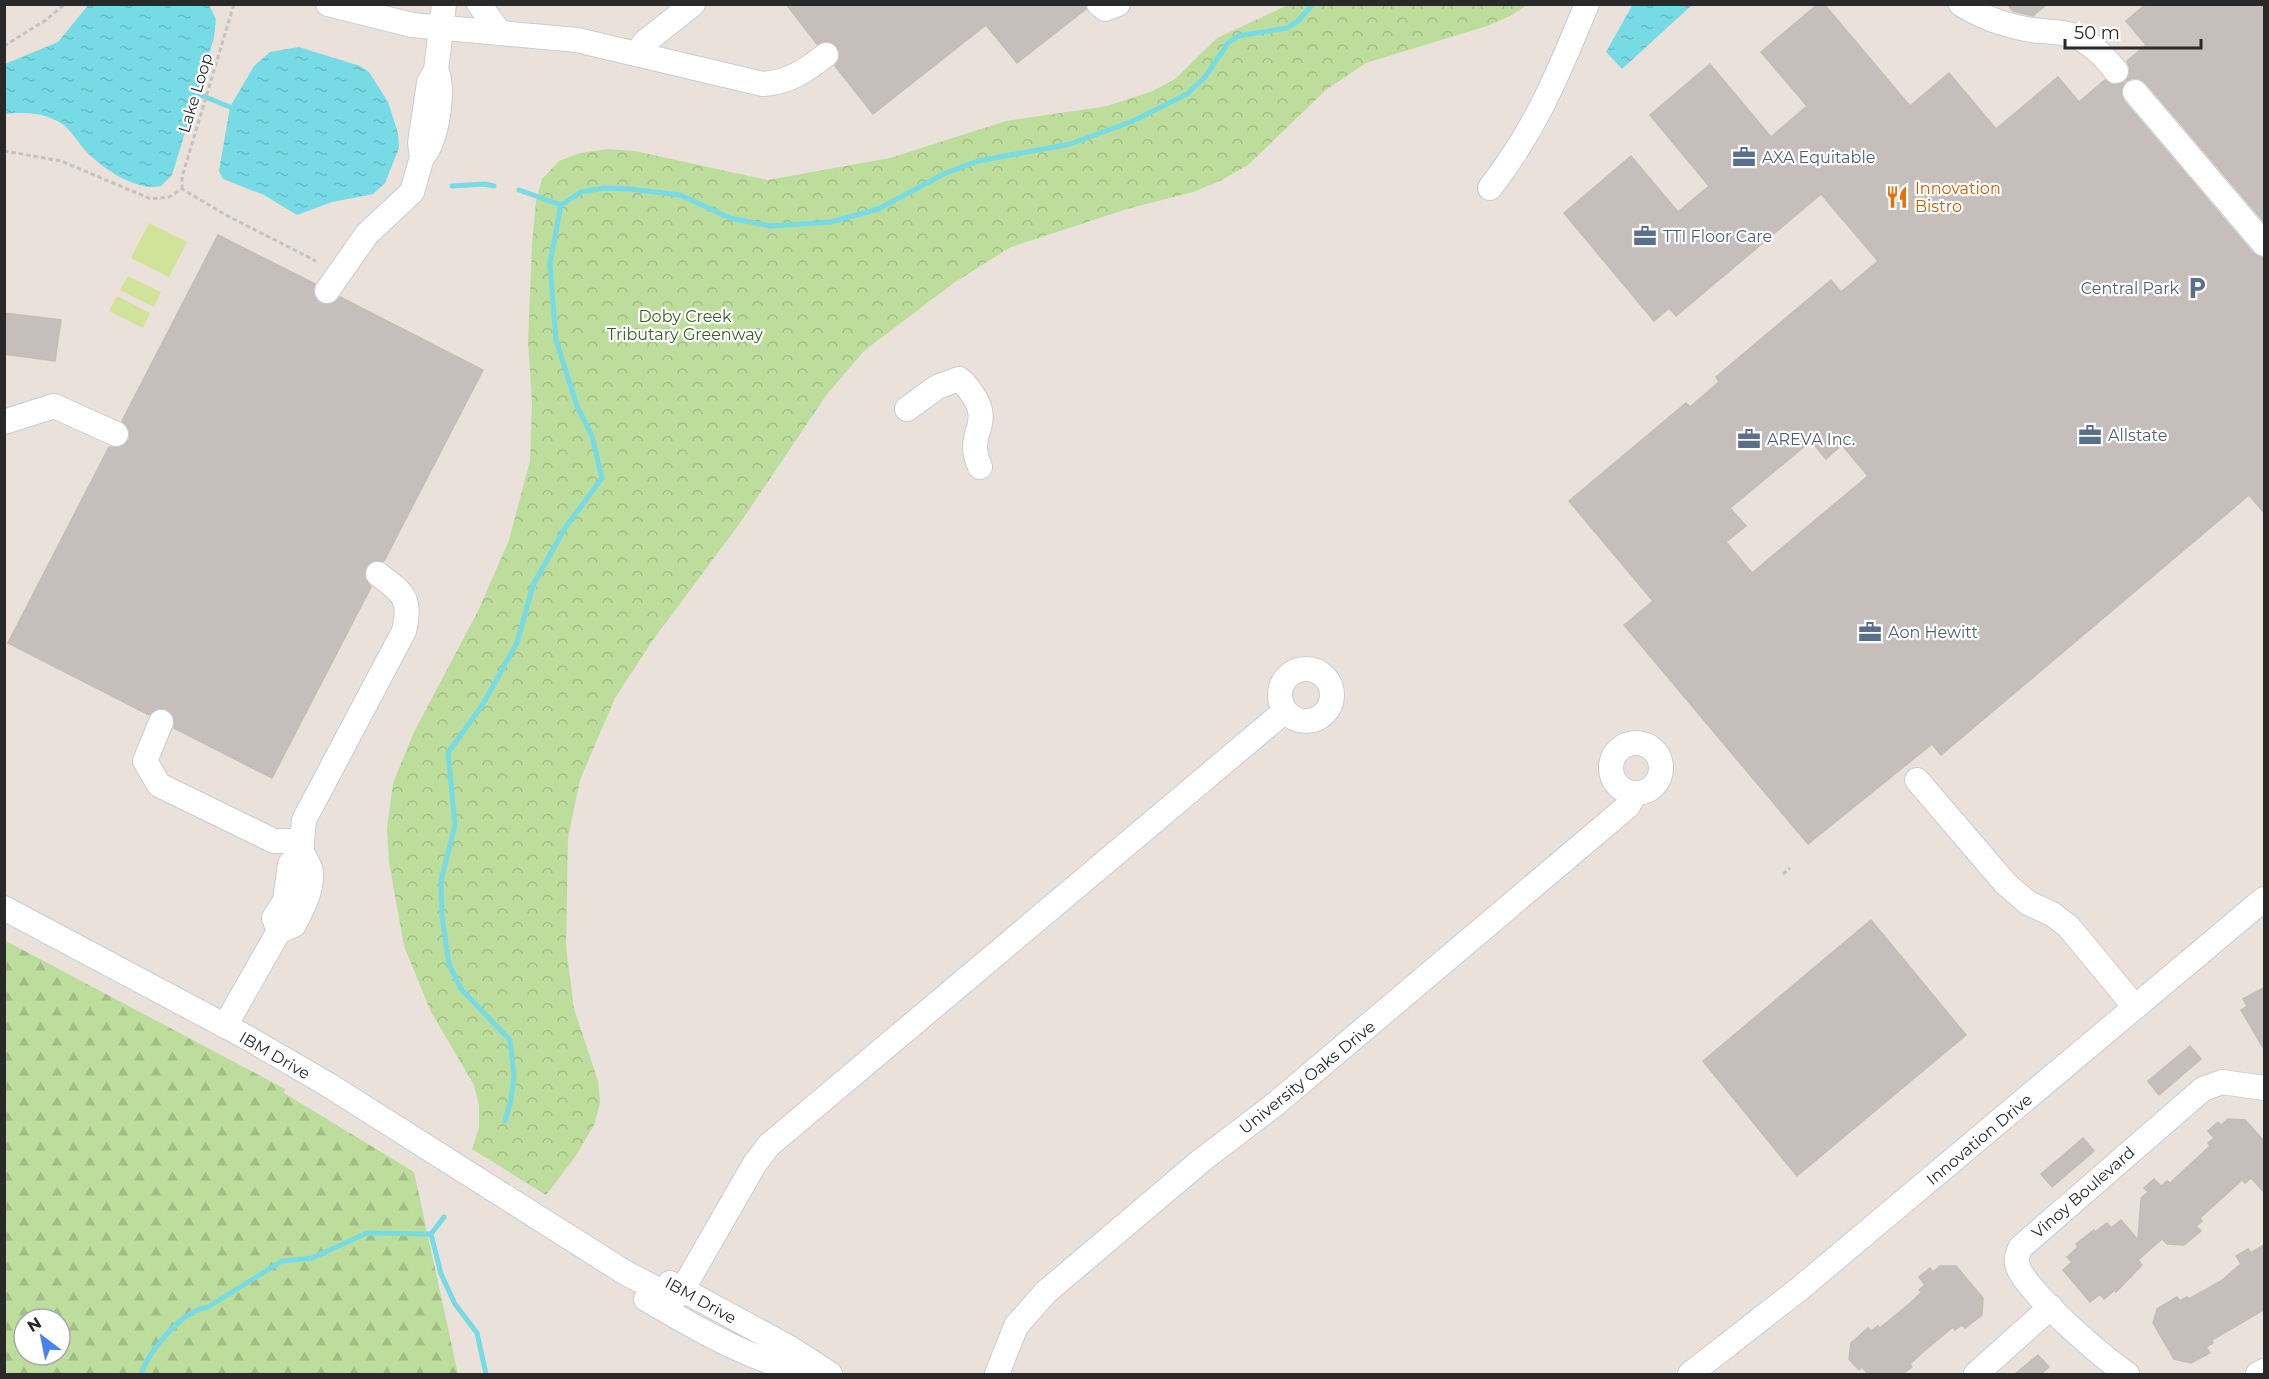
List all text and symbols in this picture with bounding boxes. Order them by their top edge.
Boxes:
scale bar [2065,12,2202,50]
text: 50 m [2074,22,2120,44]
street label: Lake Loop [174,51,217,135]
office icon: AXA Equitable [1731,144,1757,170]
place label: AXA Equitable [1762,148,1875,167]
place label: Innovation Bistro [1915,179,2001,216]
restaurant icon: Innovation Bistro [1884,184,1910,210]
office icon: TTI Floor Care [1632,223,1658,249]
place label: TTI Floor Care [1663,227,1772,246]
parking icon: Central Park [2184,275,2210,301]
place label: Central Park [2081,279,2179,298]
park label: Doby Creek Tributary Greenway [607,307,763,344]
office icon: Allstate [2077,422,2103,448]
office icon: AREVA Inc. [1736,426,1762,452]
place label: Allstate [2108,426,2167,445]
place label: AREVA Inc. [1767,430,1855,449]
office icon: Aon Hewitt [1857,619,1883,645]
place label: Aon Hewitt [1888,623,1978,642]
street label: University Oaks Drive [1236,1017,1379,1138]
street label: IBM Drive [236,1028,313,1083]
street label: Innovation Drive [1923,1090,2036,1189]
street label: Vinoy Boulevard [2028,1143,2139,1242]
street label: IBM Drive [662,1273,740,1328]
north arrow [12,1307,72,1367]
text: N [24,1313,45,1336]

